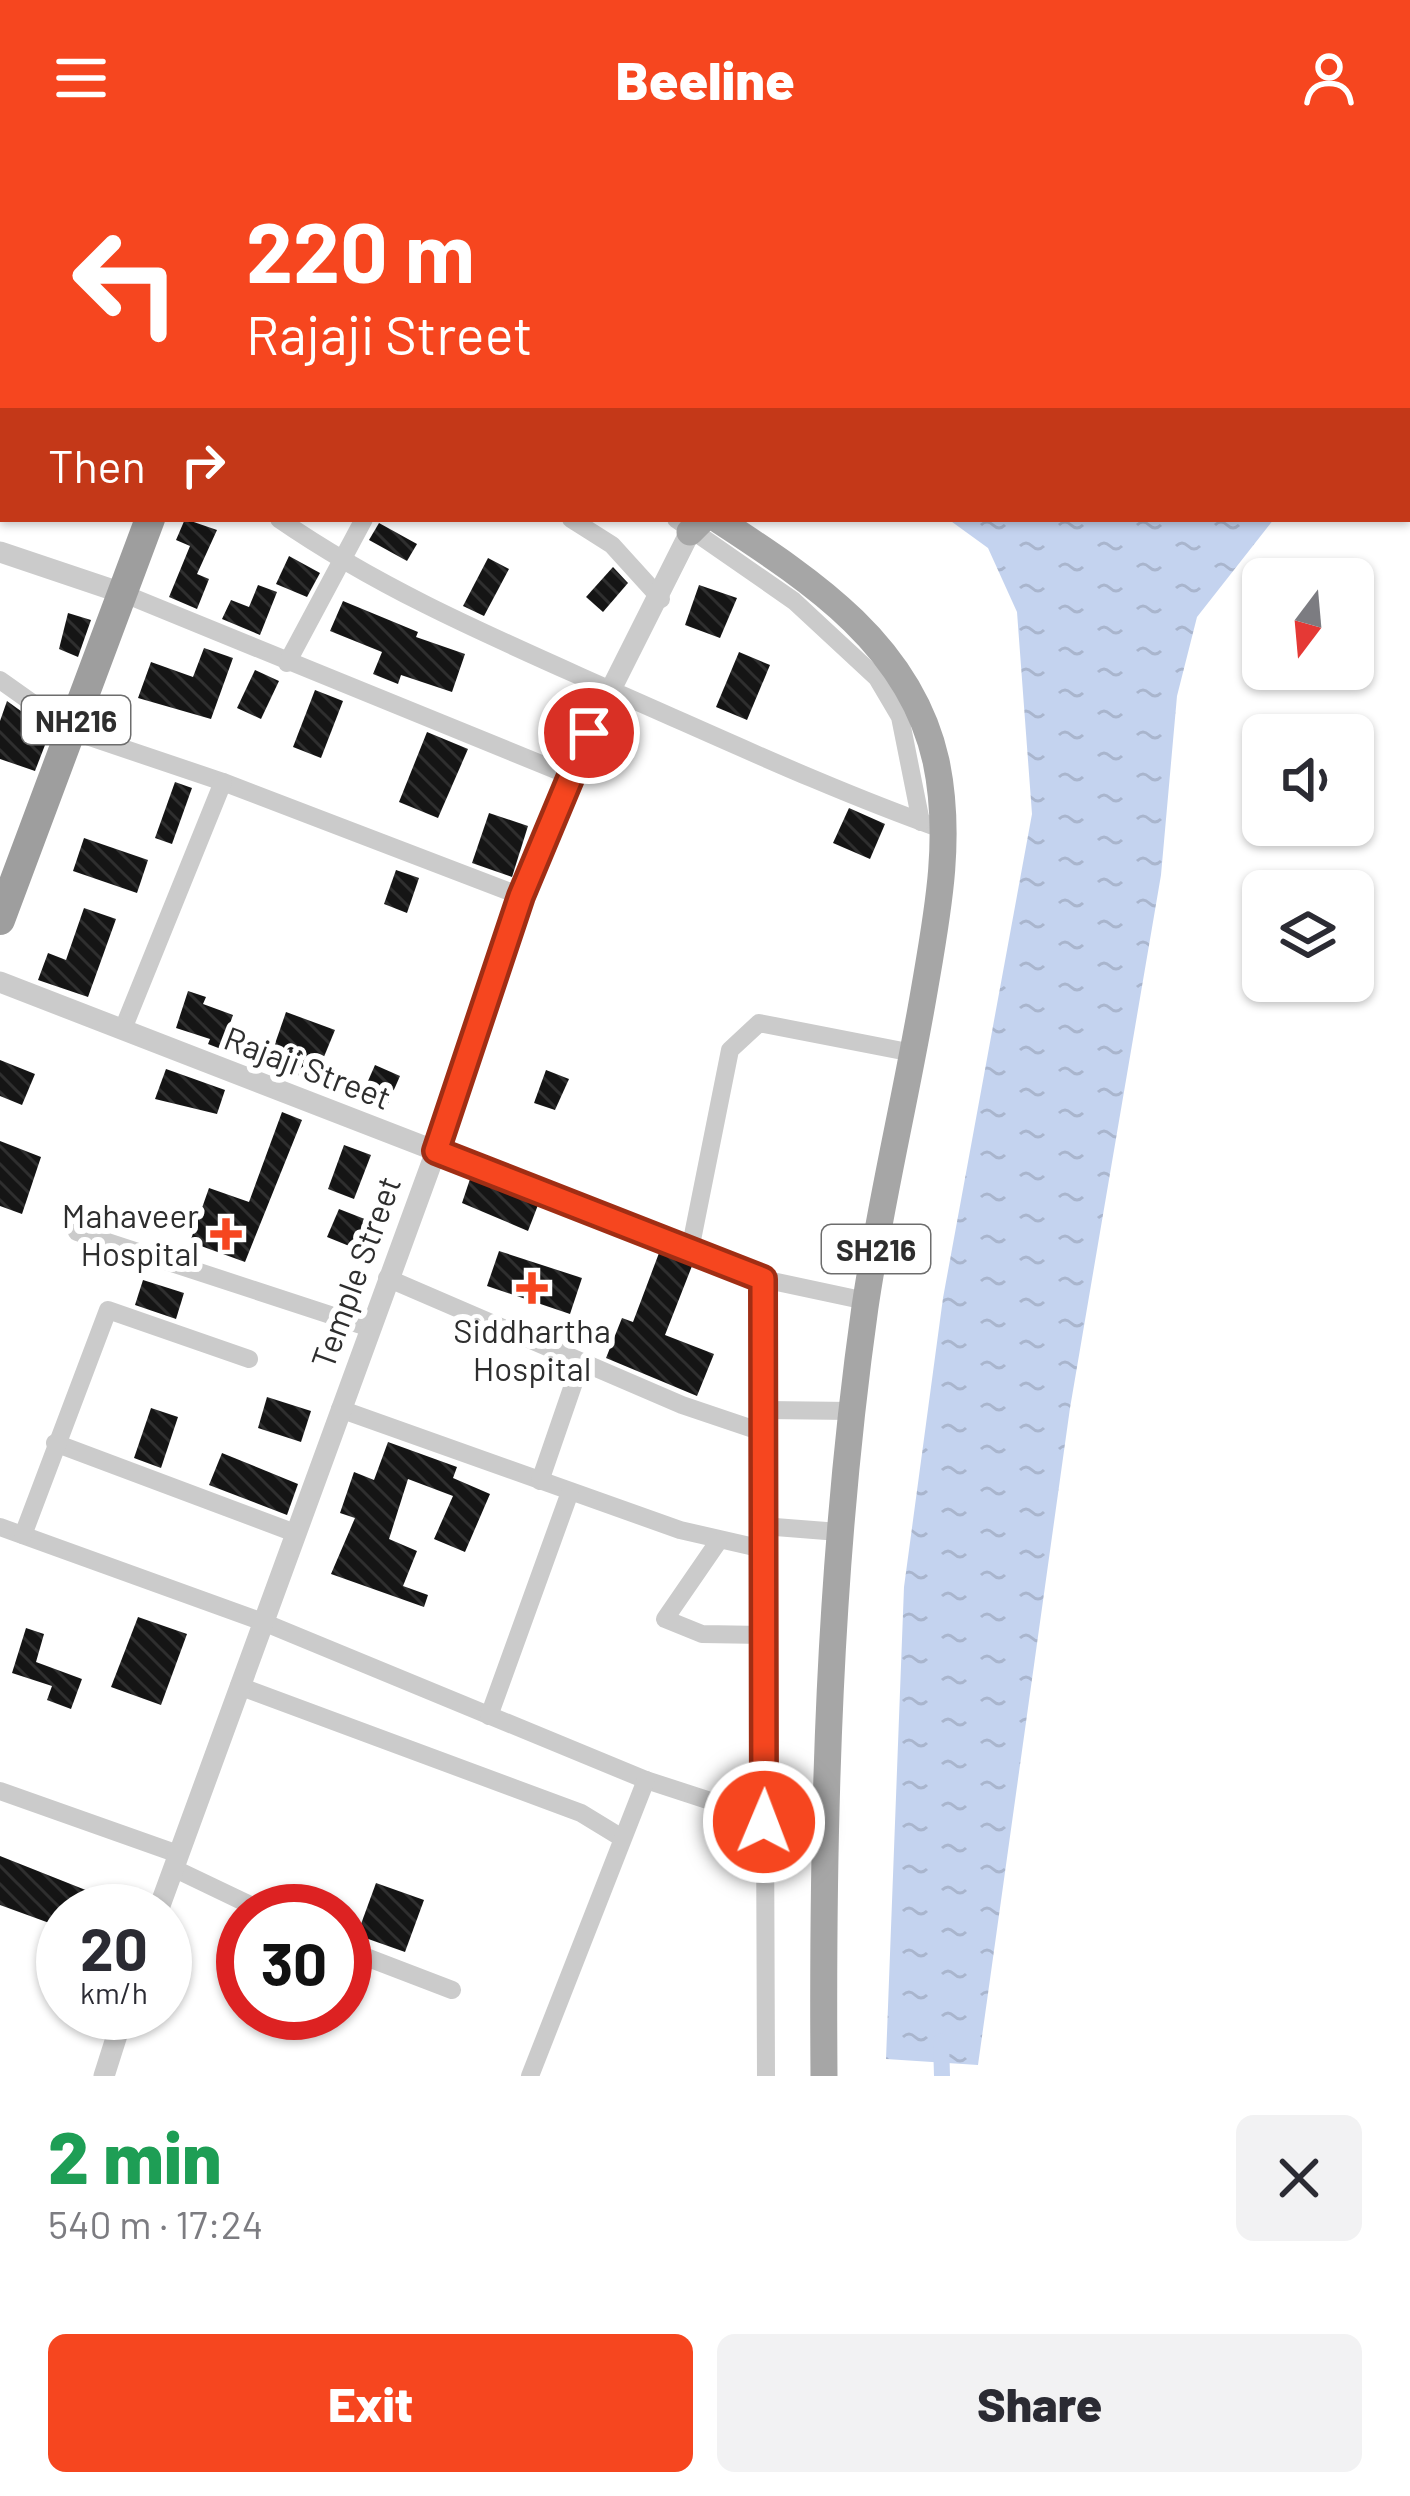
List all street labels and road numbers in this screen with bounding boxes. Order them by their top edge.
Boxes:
road number: NH216 [22,696,130,744]
street label: Rajaji Street [219,1017,397,1117]
street label: Temple Street [302,1171,408,1373]
road number: SH216 [822,1225,930,1273]

